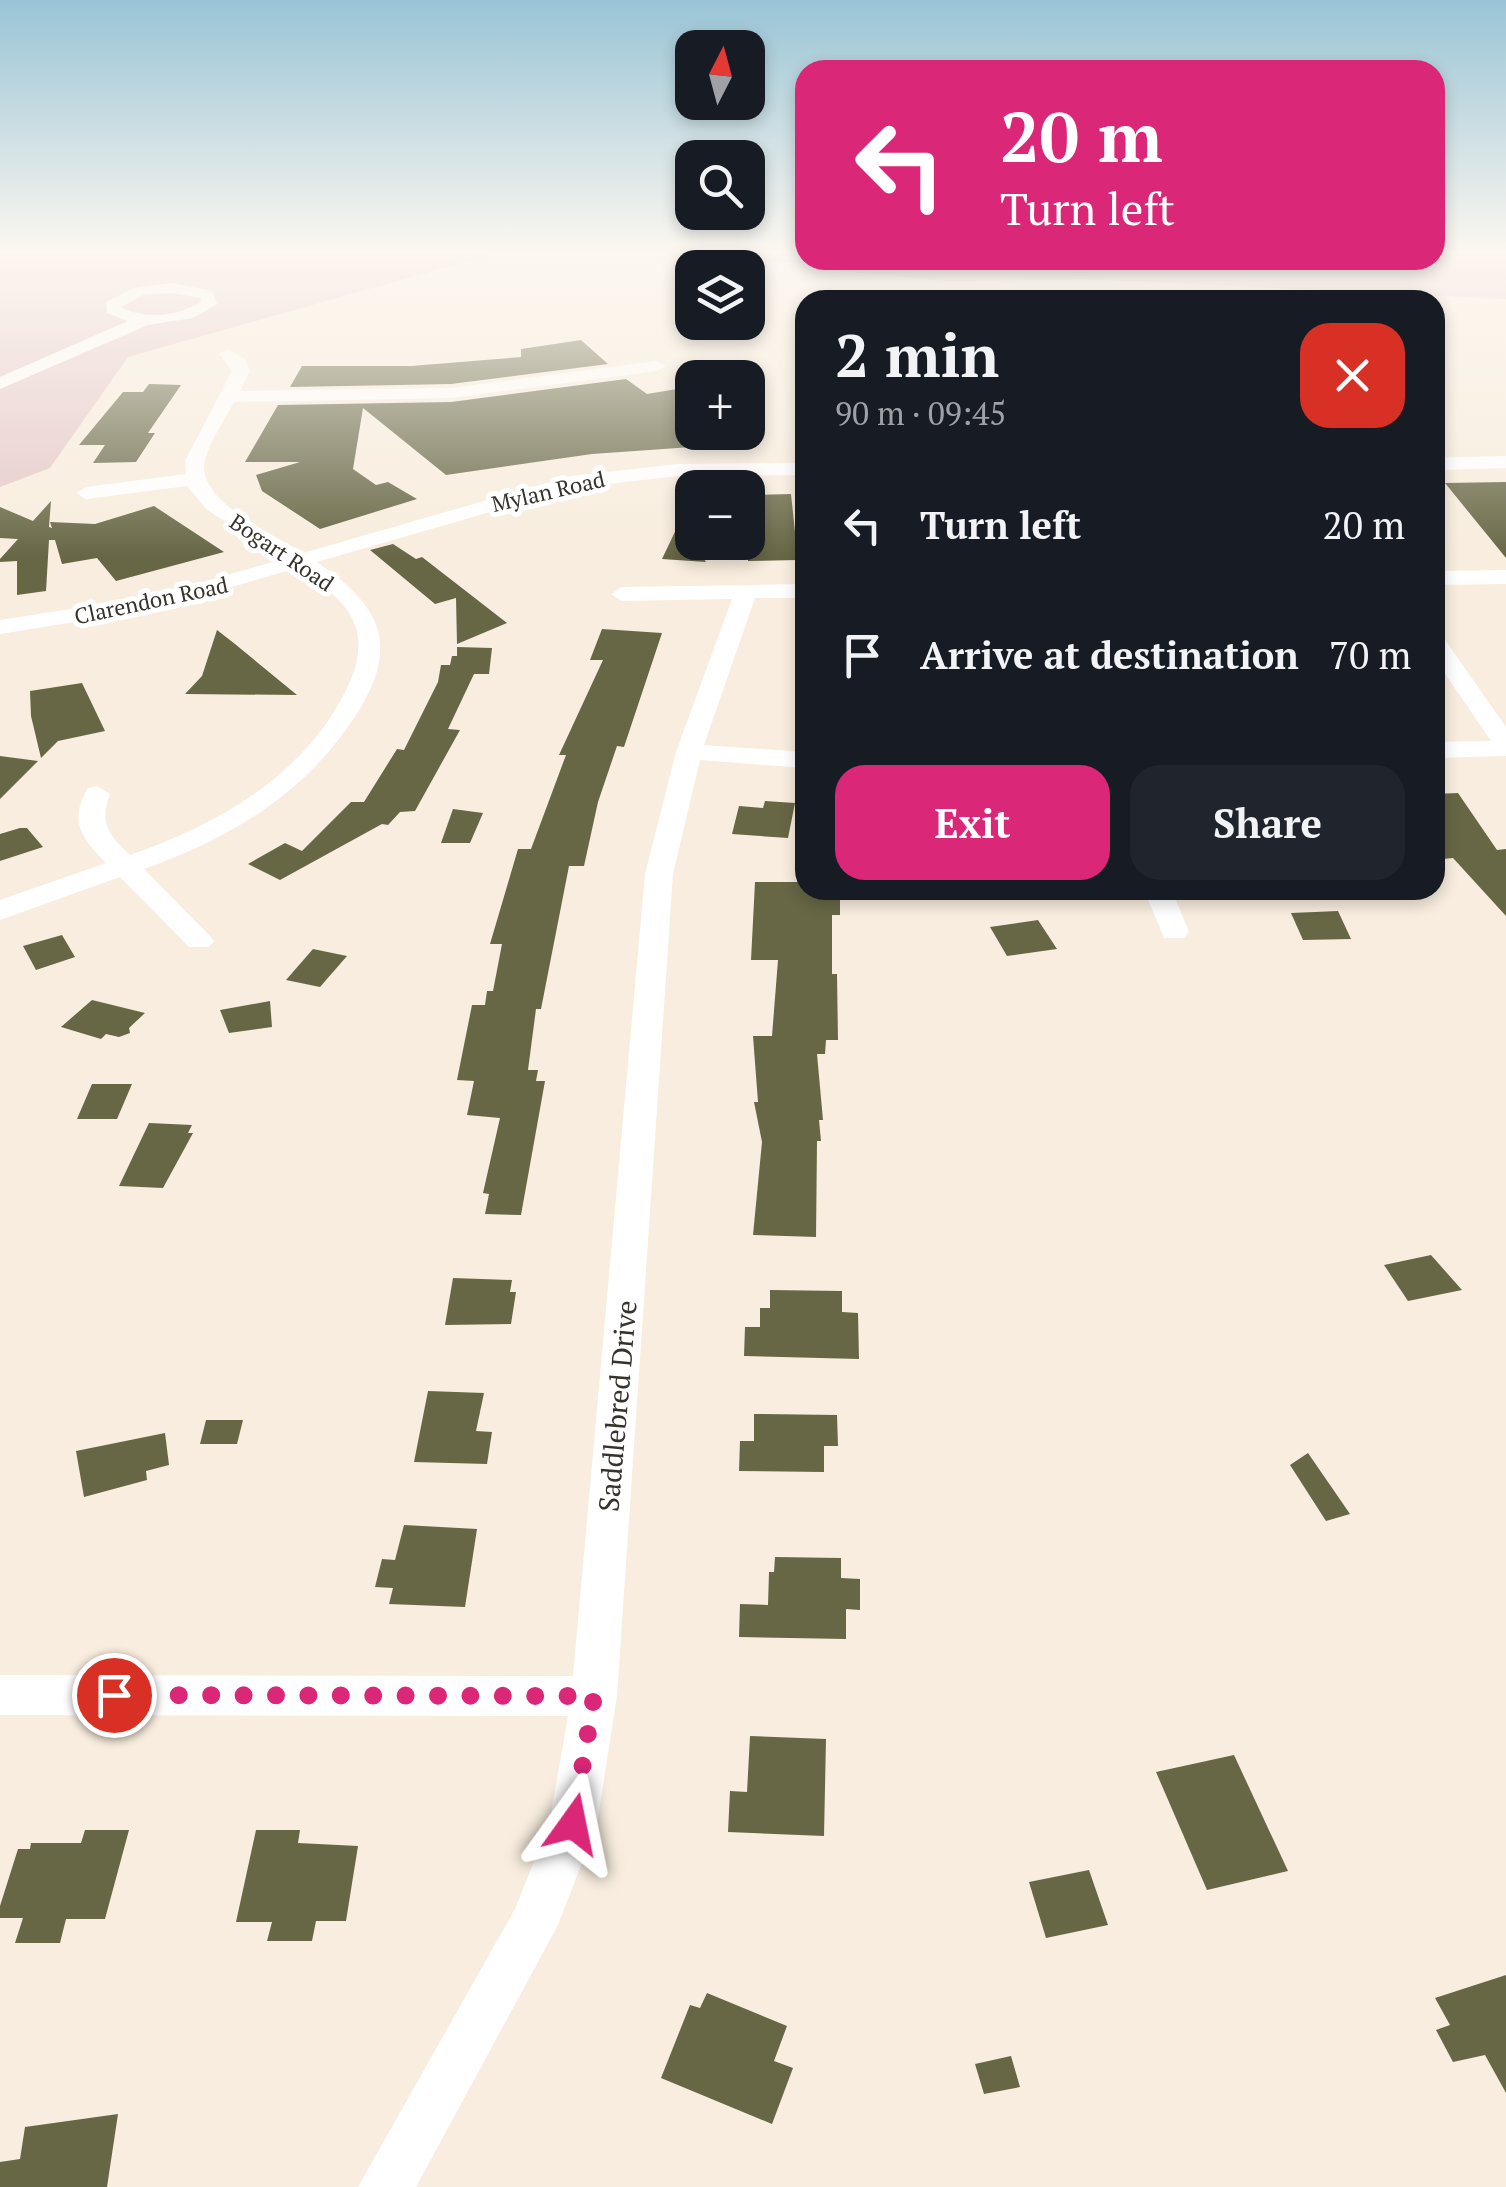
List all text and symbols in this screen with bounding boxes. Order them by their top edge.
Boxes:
north arrow [675,30,765,120]
map controls [675,30,765,560]
text: 20 m [1000,89,1163,182]
icon: left [835,100,965,230]
button: search [675,140,765,230]
text: Turn left [1000,178,1175,238]
button: layers [675,250,765,340]
text: 2 min [835,315,999,394]
button: close [1300,323,1405,428]
button: + [675,360,765,450]
text: 90 m · 09:45 [835,392,1006,434]
street label: Mylan Road [489,464,607,518]
button: − [675,470,765,560]
icon: left [835,498,890,553]
text: Turn left [920,500,1081,550]
text: 20 m [1322,500,1405,550]
street label: Bogart Road [224,507,340,597]
street label: Clarendon Road [72,570,230,630]
icon: arrive [835,628,890,683]
text: Arrive at destination [920,630,1299,680]
text: 70 m [1329,630,1411,680]
button: Exit [835,765,1110,880]
button: Share [1130,765,1405,880]
street label: Saddlebred Drive [589,1299,645,1513]
pin [72,1653,157,1738]
icon: arrive [87,1668,142,1723]
position arrow [521,1772,625,1876]

